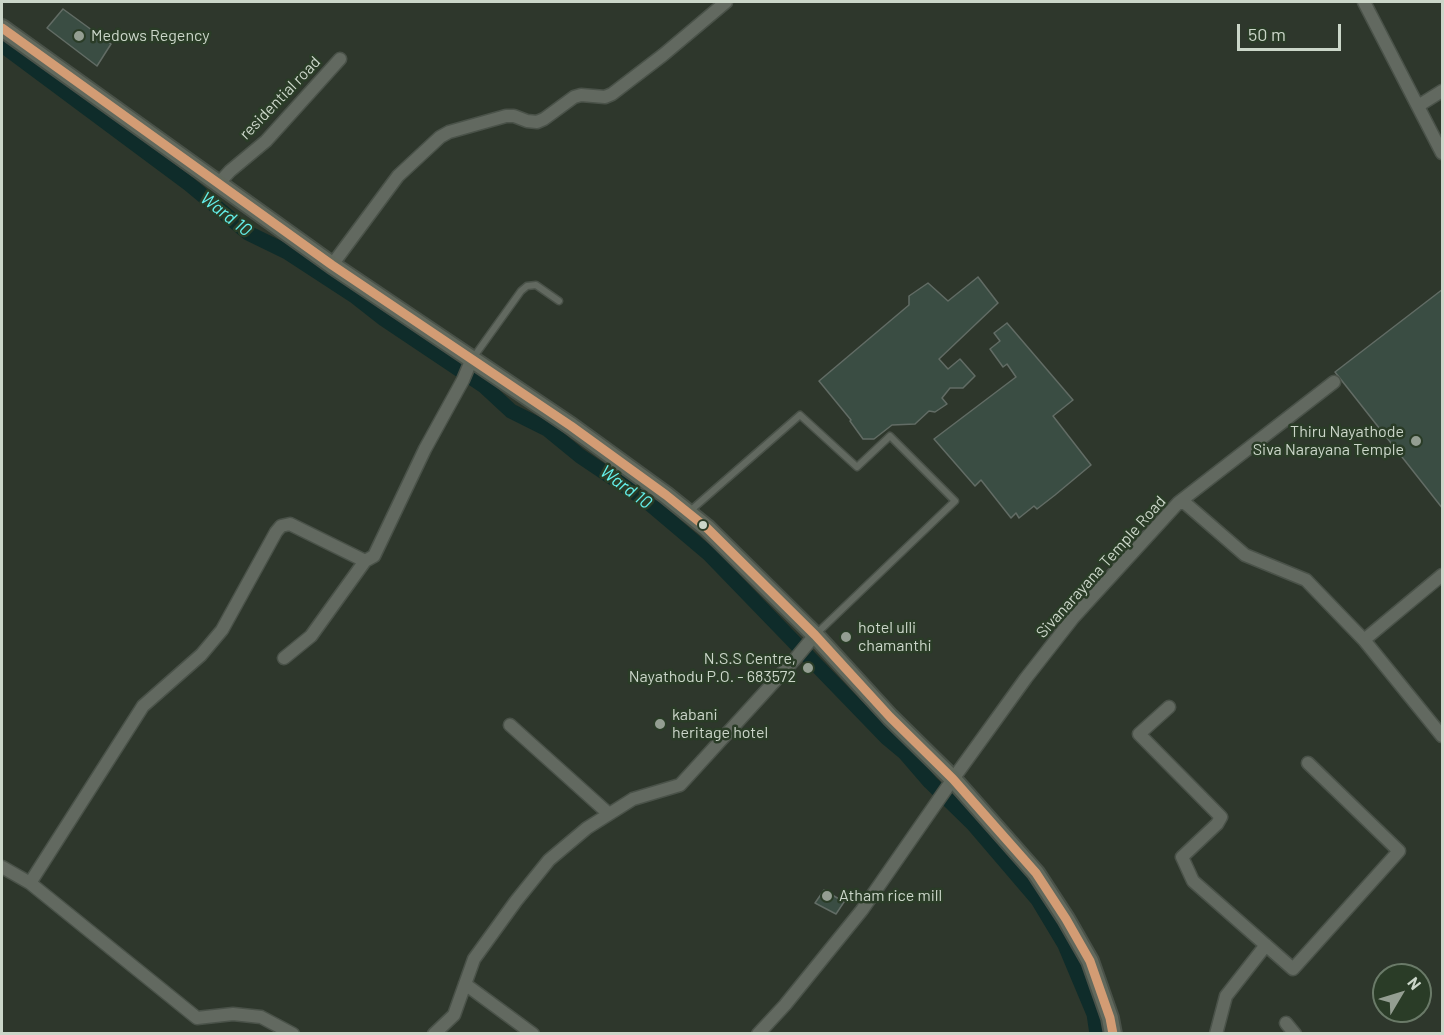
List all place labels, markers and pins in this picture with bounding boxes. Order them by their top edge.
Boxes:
place label: Medows Regency [91,26,210,46]
marker: Medows Regency [72,29,86,43]
place label: Thiru Nayathode Siva Narayana Temple [1253,422,1404,460]
marker: Thiru Nayathode Siva Narayana Temple [1409,434,1423,448]
unlabelled marker [697,519,709,531]
place label: hotel ulli chamanthi [858,618,932,656]
marker: hotel ulli chamanthi [839,630,853,644]
place label: N.S.S Centre, Nayathodu P.O. - 683572 [629,649,796,687]
marker: N.S.S Centre, Nayathodu P.O. - 683572 [801,661,815,675]
place label: kabani heritage hotel [672,705,768,743]
marker: kabani heritage hotel [653,717,667,731]
place label: Atham rice mill [839,886,942,906]
marker: Atham rice mill [820,889,834,903]

